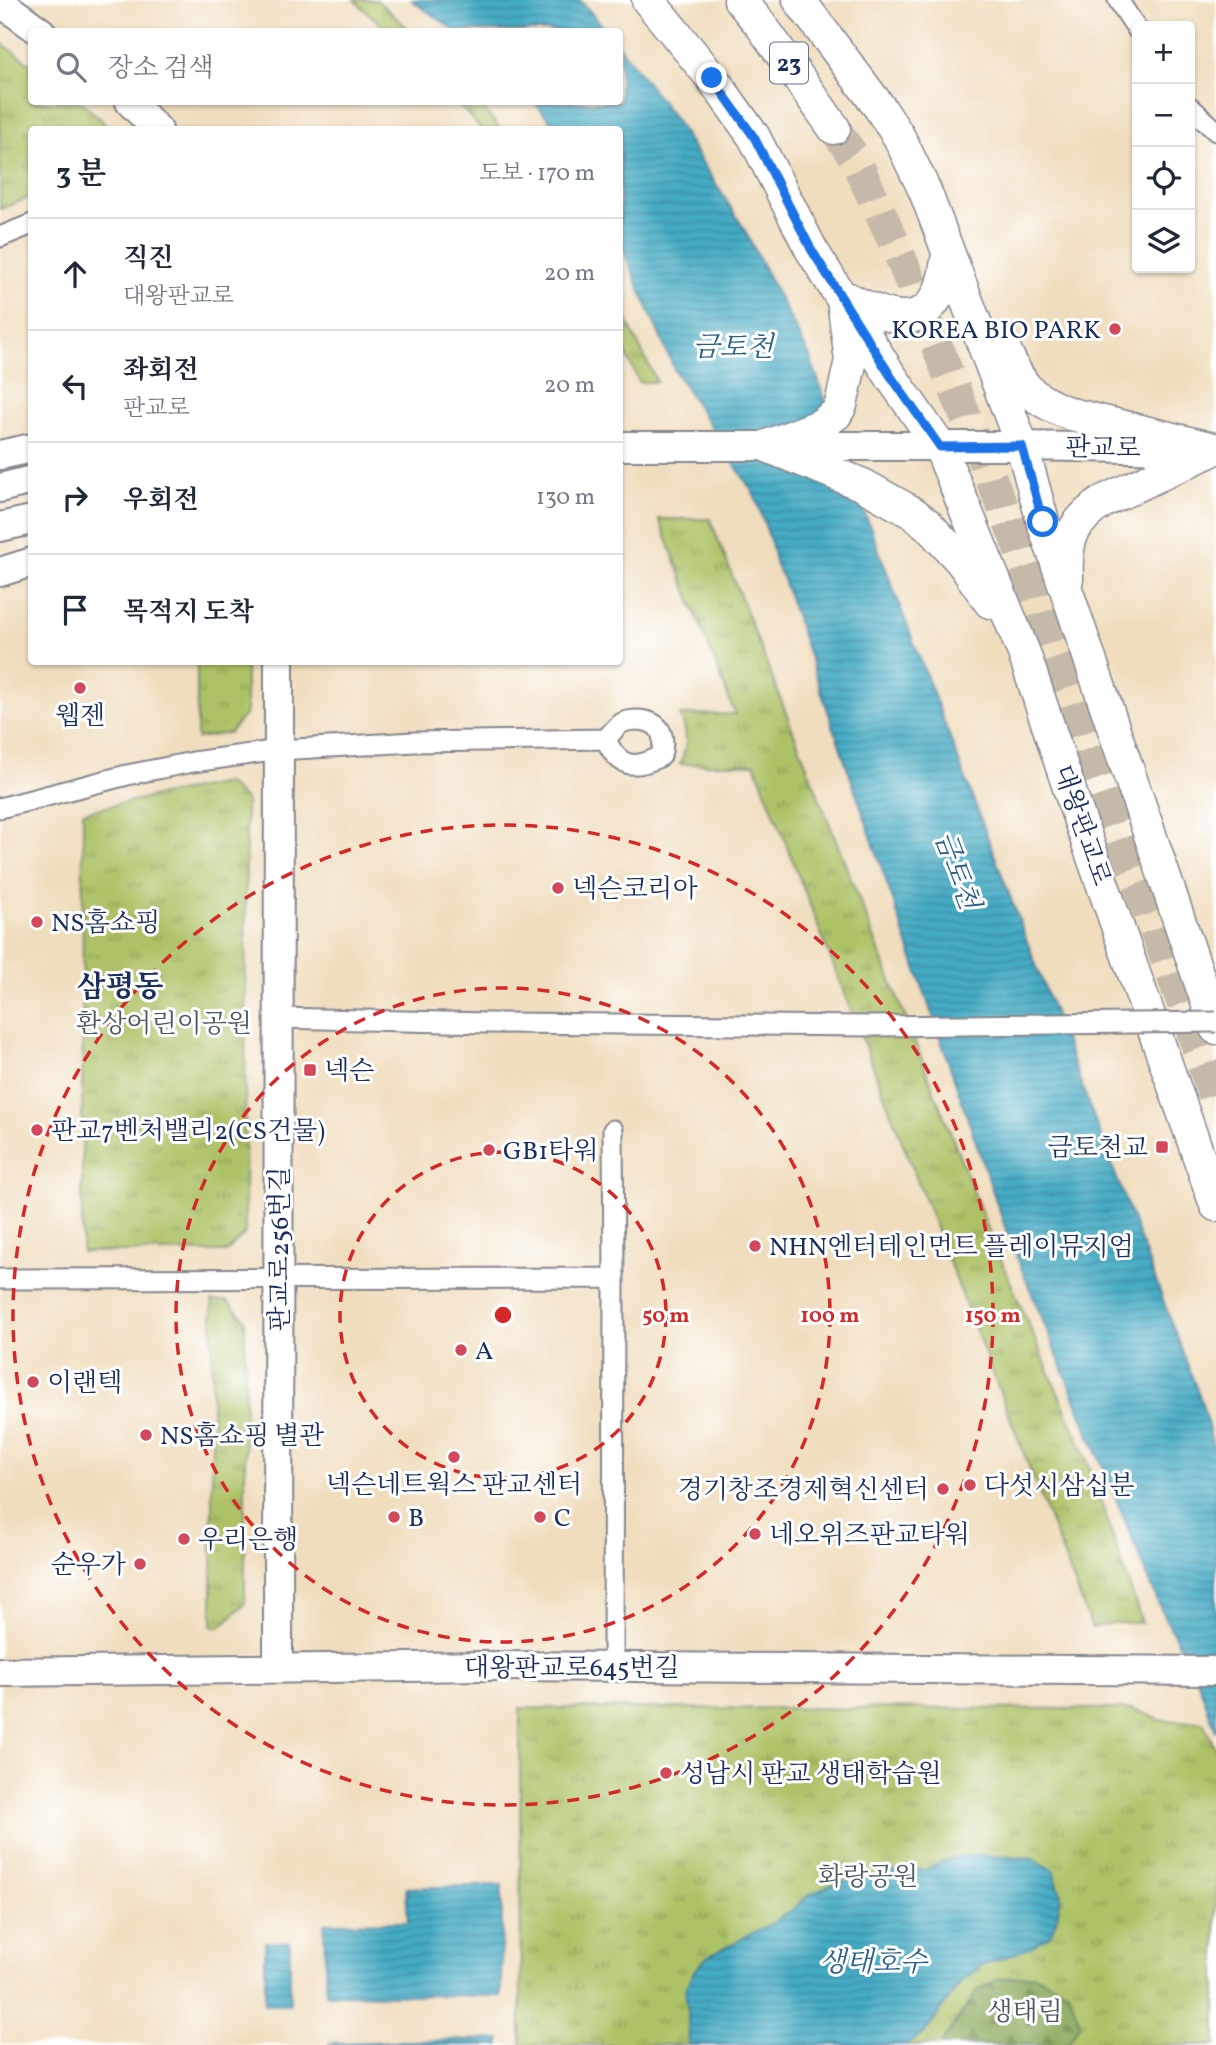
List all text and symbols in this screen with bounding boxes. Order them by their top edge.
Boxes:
map controls [1132,21,1195,273]
button: + [1132,21,1195,84]
search box [28,28,623,105]
road number: 23 [770,42,808,84]
icon: search [52,48,90,86]
text: 장소 검색 [108,51,214,87]
route end [696,62,727,93]
button: − [1132,84,1195,147]
button: locate [1132,147,1195,210]
text: 3 분 [56,154,106,196]
text: 도보 · 170 m [479,158,595,190]
button: layers [1132,210,1195,273]
text: 직진 [123,241,173,277]
icon: ahead [56,255,94,293]
text: 20 m [544,258,595,290]
text: 대왕판교로 [123,281,234,313]
place label: KOREA BIO PARK [891,313,1101,349]
marker: KOREA BIO PARK [1107,321,1123,337]
water label: 금토천 [692,329,776,368]
text: 좌회전 [123,353,198,389]
icon: left [56,367,94,405]
text: 20 m [544,370,595,402]
text: 판교로 [123,393,190,425]
street label: 판교로 [1065,430,1141,468]
icon: right [56,479,94,517]
text: 130 m [536,482,595,514]
text: 우회전 [123,483,198,519]
route start [1027,506,1058,537]
icon: arrive [56,591,94,629]
text: 목적지 도착 [123,595,254,631]
marker: 웹젠 [72,680,88,696]
place label: 웹젠 [55,699,105,735]
street label: 대왕판교로 [1044,760,1119,891]
water label: 금토천 [923,826,989,917]
place label: 넥슨코리아 [572,872,698,908]
marker: 넥슨코리아 [550,880,566,896]
place label: NS홈쇼핑 [51,906,160,942]
marker: NS홈쇼핑 [29,914,45,930]
district label: 삼평동 [77,967,163,1009]
park label: 환상어린이공원 [76,1007,252,1043]
place label: 넥슨 [324,1054,374,1090]
marker: 넥슨 [302,1062,318,1078]
place label: 판교7벤처밸리2(CS건물) [51,1114,325,1150]
marker: 판교7벤처밸리2(CS건물) [29,1122,45,1138]
place label: 금토천교 [1048,1131,1148,1167]
place label: GB1타워 [503,1134,599,1170]
marker: 금토천교 [1154,1139,1170,1155]
marker: GB1타워 [481,1142,497,1158]
street label: 판교로256번길 [263,1166,299,1332]
place label: NHN엔터테인먼트 플레이뮤지엄 [769,1230,1134,1266]
marker: NHN엔터테인먼트 플레이뮤지엄 [747,1238,763,1254]
text: 50 m [642,1302,690,1331]
text: 100 m [800,1302,860,1331]
text: 150 m [965,1302,1021,1331]
centre of rings [491,1303,515,1327]
place label: A [475,1334,493,1370]
marker: A [453,1342,469,1358]
place label: 이랜텍 [47,1366,122,1402]
marker: 이랜텍 [25,1374,41,1390]
place label: NS홈쇼핑 별관 [160,1419,324,1455]
marker: NS홈쇼핑 별관 [138,1427,154,1443]
marker: 넥슨네트웍스 판교센터 [446,1449,462,1465]
place label: 넥슨네트웍스 판교센터 [326,1468,582,1504]
place label: 다섯시삼십분 [984,1469,1135,1505]
place label: 경기창조경제혁신센터 [678,1473,929,1509]
marker: 다섯시삼십분 [962,1477,978,1493]
marker: 경기창조경제혁신센터 [935,1481,951,1497]
place label: B [408,1501,424,1537]
place label: C [554,1501,571,1537]
marker: B [386,1509,402,1525]
marker: C [532,1509,548,1525]
place label: 네오위즈판교타워 [769,1518,970,1554]
place label: 우리은행 [198,1523,298,1559]
marker: 네오위즈판교타워 [747,1526,763,1542]
marker: 우리은행 [176,1531,192,1547]
place label: 순우가 [51,1548,126,1584]
marker: 순우가 [132,1556,148,1572]
street label: 대왕판교로645번길 [464,1651,680,1687]
place label: 성남시 판교 생태학습원 [680,1757,942,1793]
marker: 성남시 판교 생태학습원 [658,1765,674,1781]
park label: 화랑공원 [818,1860,918,1896]
water label: 생태호수 [819,1944,929,1983]
park label: 생태림 [987,1995,1063,2031]

